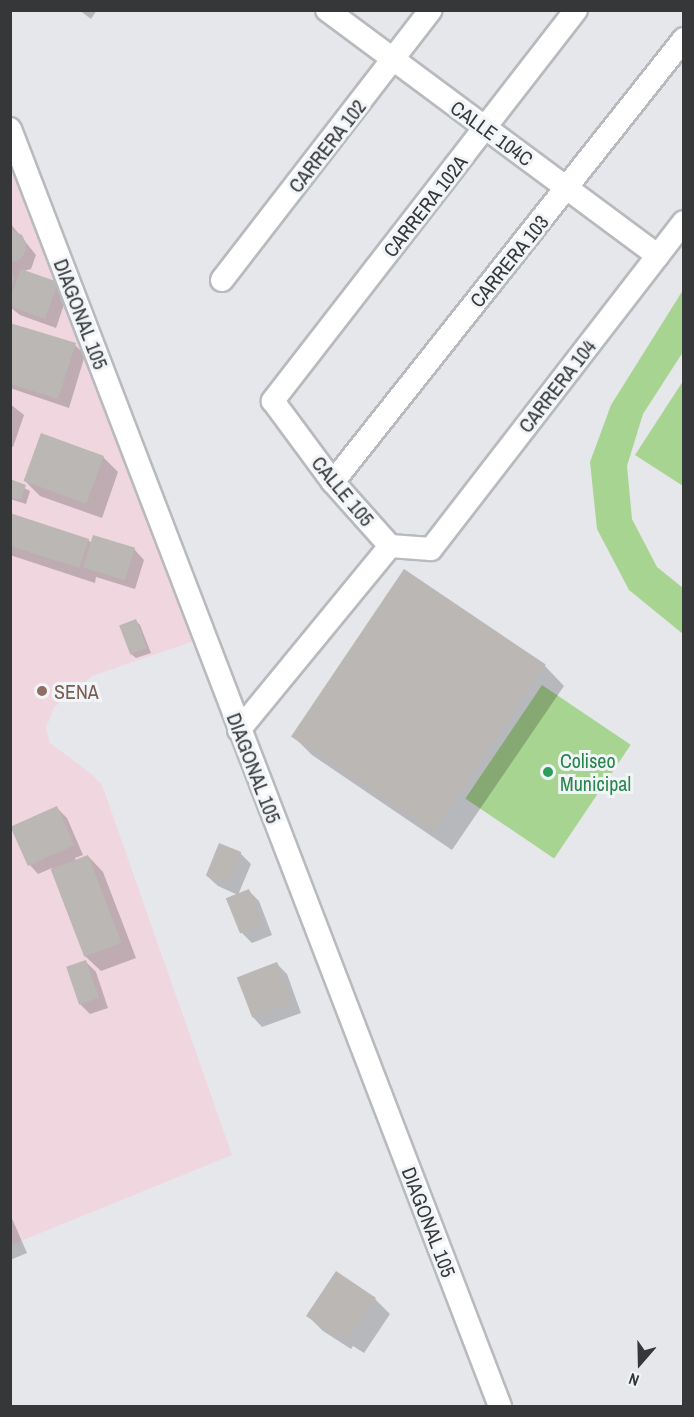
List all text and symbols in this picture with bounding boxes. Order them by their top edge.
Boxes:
street label: CARRERA 102 [283,94,371,198]
street label: CALLE 104C [446,95,538,171]
street label: CARRERA 102A [378,150,472,262]
street label: CARRERA 103 [464,210,554,312]
street label: DIAGONAL 105 [49,255,113,373]
street label: CARRERA 104 [513,334,601,438]
street label: CALLE 105 [307,451,379,531]
place label: SENA [54,679,99,703]
marker: SENA [35,684,49,698]
street label: DIAGONAL 105 [222,709,286,827]
place label: Coliseo Municipal [560,748,631,795]
marker: Coliseo Municipal [541,765,555,779]
street label: DIAGONAL 105 [397,1163,461,1281]
north arrow [610,1333,670,1393]
text: N [626,1368,642,1392]

